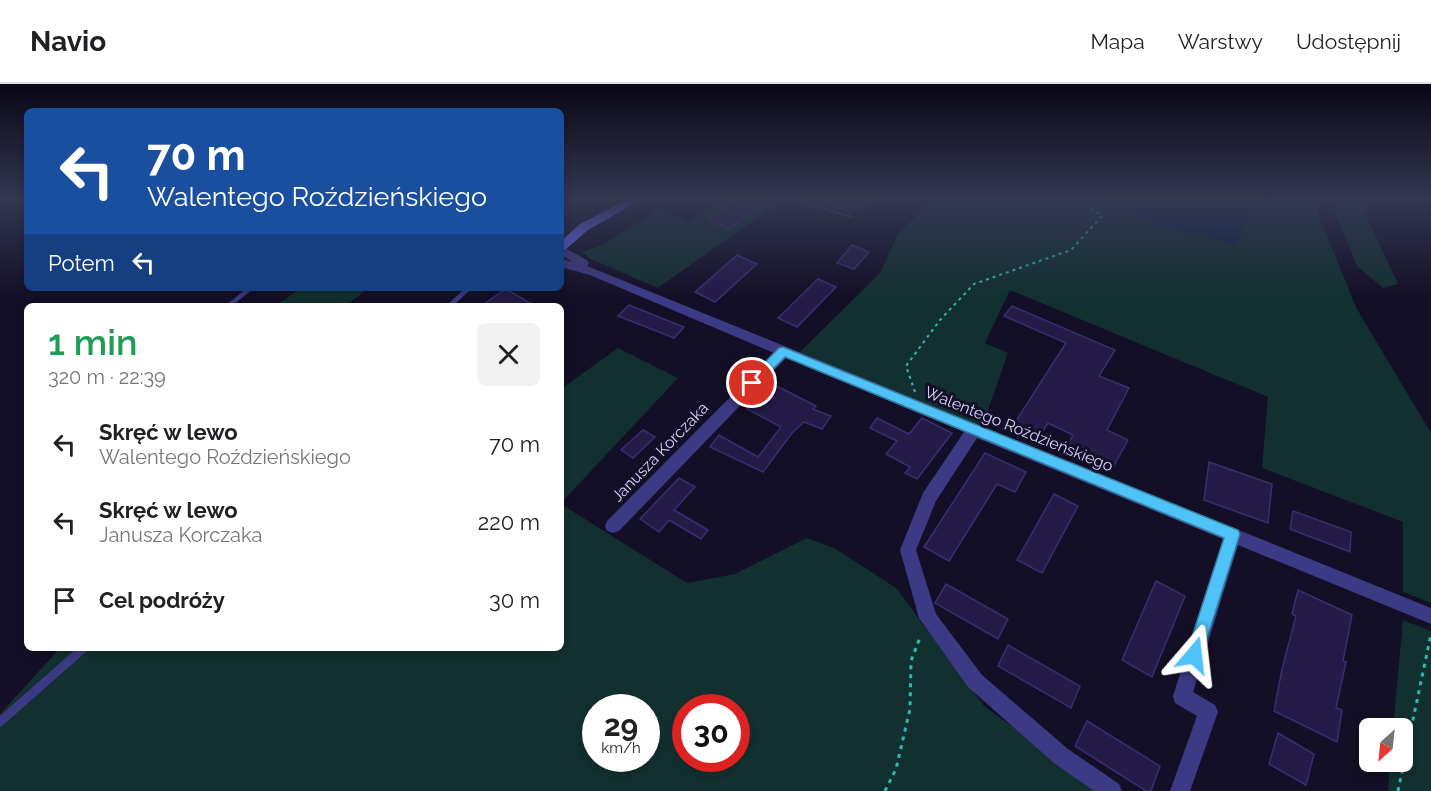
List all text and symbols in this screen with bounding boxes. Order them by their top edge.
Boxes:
text: Navio [30,25,106,58]
text: Mapa [1090,29,1145,54]
text: Warstwy [1178,29,1263,54]
text: Udostępnij [1296,29,1401,54]
text: 70 m [147,131,246,180]
icon: left [48,132,126,210]
text: Walentego Roździeńskiego [147,181,487,212]
icon: left [127,246,160,279]
text: Potem [48,250,115,276]
text: 1 min [48,321,137,363]
button: close [477,323,540,386]
pin [726,357,777,408]
text: 320 m · 22:39 [48,365,166,389]
icon: arrive [735,366,768,399]
street label: Walentego Roździeńskiego [922,382,1116,476]
street label: Janusza Korczaka [608,398,712,506]
text: Skręć w lewo [99,419,238,445]
icon: left [48,428,81,461]
text: 70 m [489,431,540,457]
text: Walentego Roździeńskiego [99,445,351,469]
text: Skręć w lewo [99,497,238,523]
icon: left [48,506,81,539]
text: 220 m [478,509,540,535]
text: Janusza Korczaka [99,523,262,547]
icon: arrive [48,584,81,617]
text: Cel podróży [99,587,225,613]
text: 30 m [489,587,540,613]
position arrow [1162,623,1226,687]
speed limit sign: 30 [672,694,750,772]
text: 29 [604,708,638,743]
north arrow [1359,718,1413,772]
map controls [1359,718,1413,772]
text: km/h [601,739,641,757]

